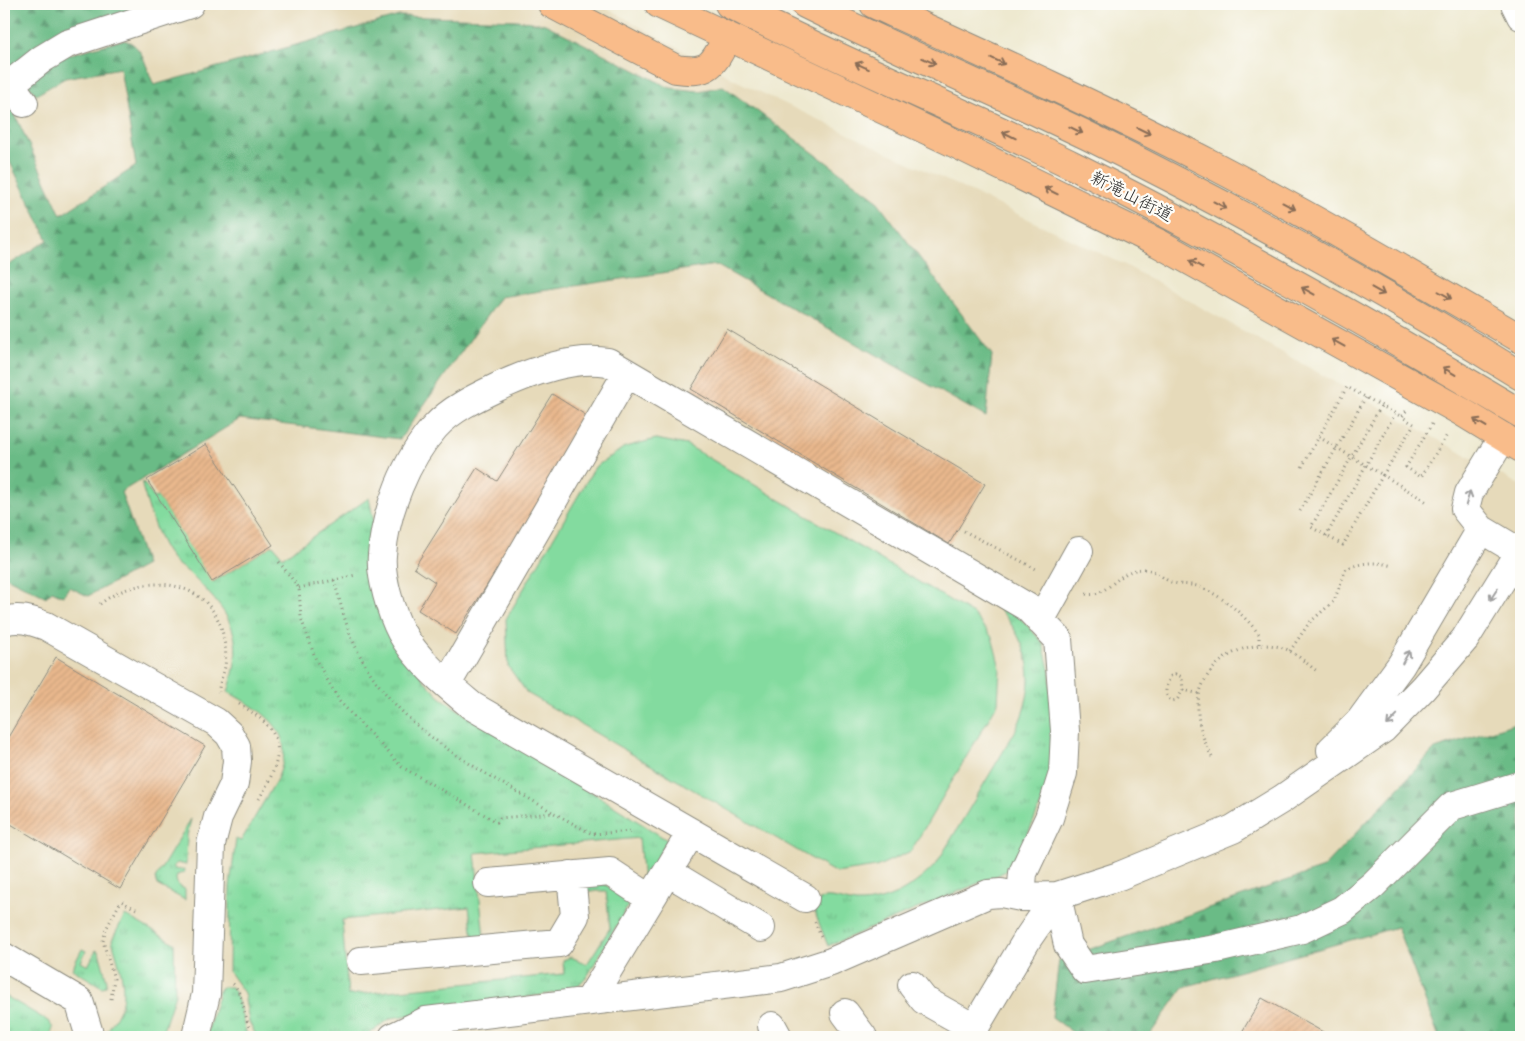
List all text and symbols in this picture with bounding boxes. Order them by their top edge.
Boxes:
one-way arrow [990,56,1005,66]
one-way arrow [921,57,936,66]
one-way arrow [855,61,870,70]
one-way arrow [1068,126,1083,135]
one-way arrow [1137,126,1152,136]
one-way arrow [1002,129,1017,139]
street label: 新滝山街道 [1086,165,1178,227]
one-way arrow [1044,185,1059,195]
one-way arrow [1213,200,1227,210]
one-way arrow [1281,201,1296,211]
one-way arrow [1189,259,1204,268]
one-way arrow [1301,285,1316,295]
one-way arrow [1371,286,1386,296]
one-way arrow [1437,291,1452,300]
one-way arrow [1332,337,1346,347]
one-way arrow [1443,366,1457,376]
one-way arrow [1473,417,1487,427]
one-way arrow [1464,490,1474,506]
one-way arrow [1489,586,1499,600]
one-way arrow [1401,650,1411,664]
one-way arrow [1386,713,1398,726]

